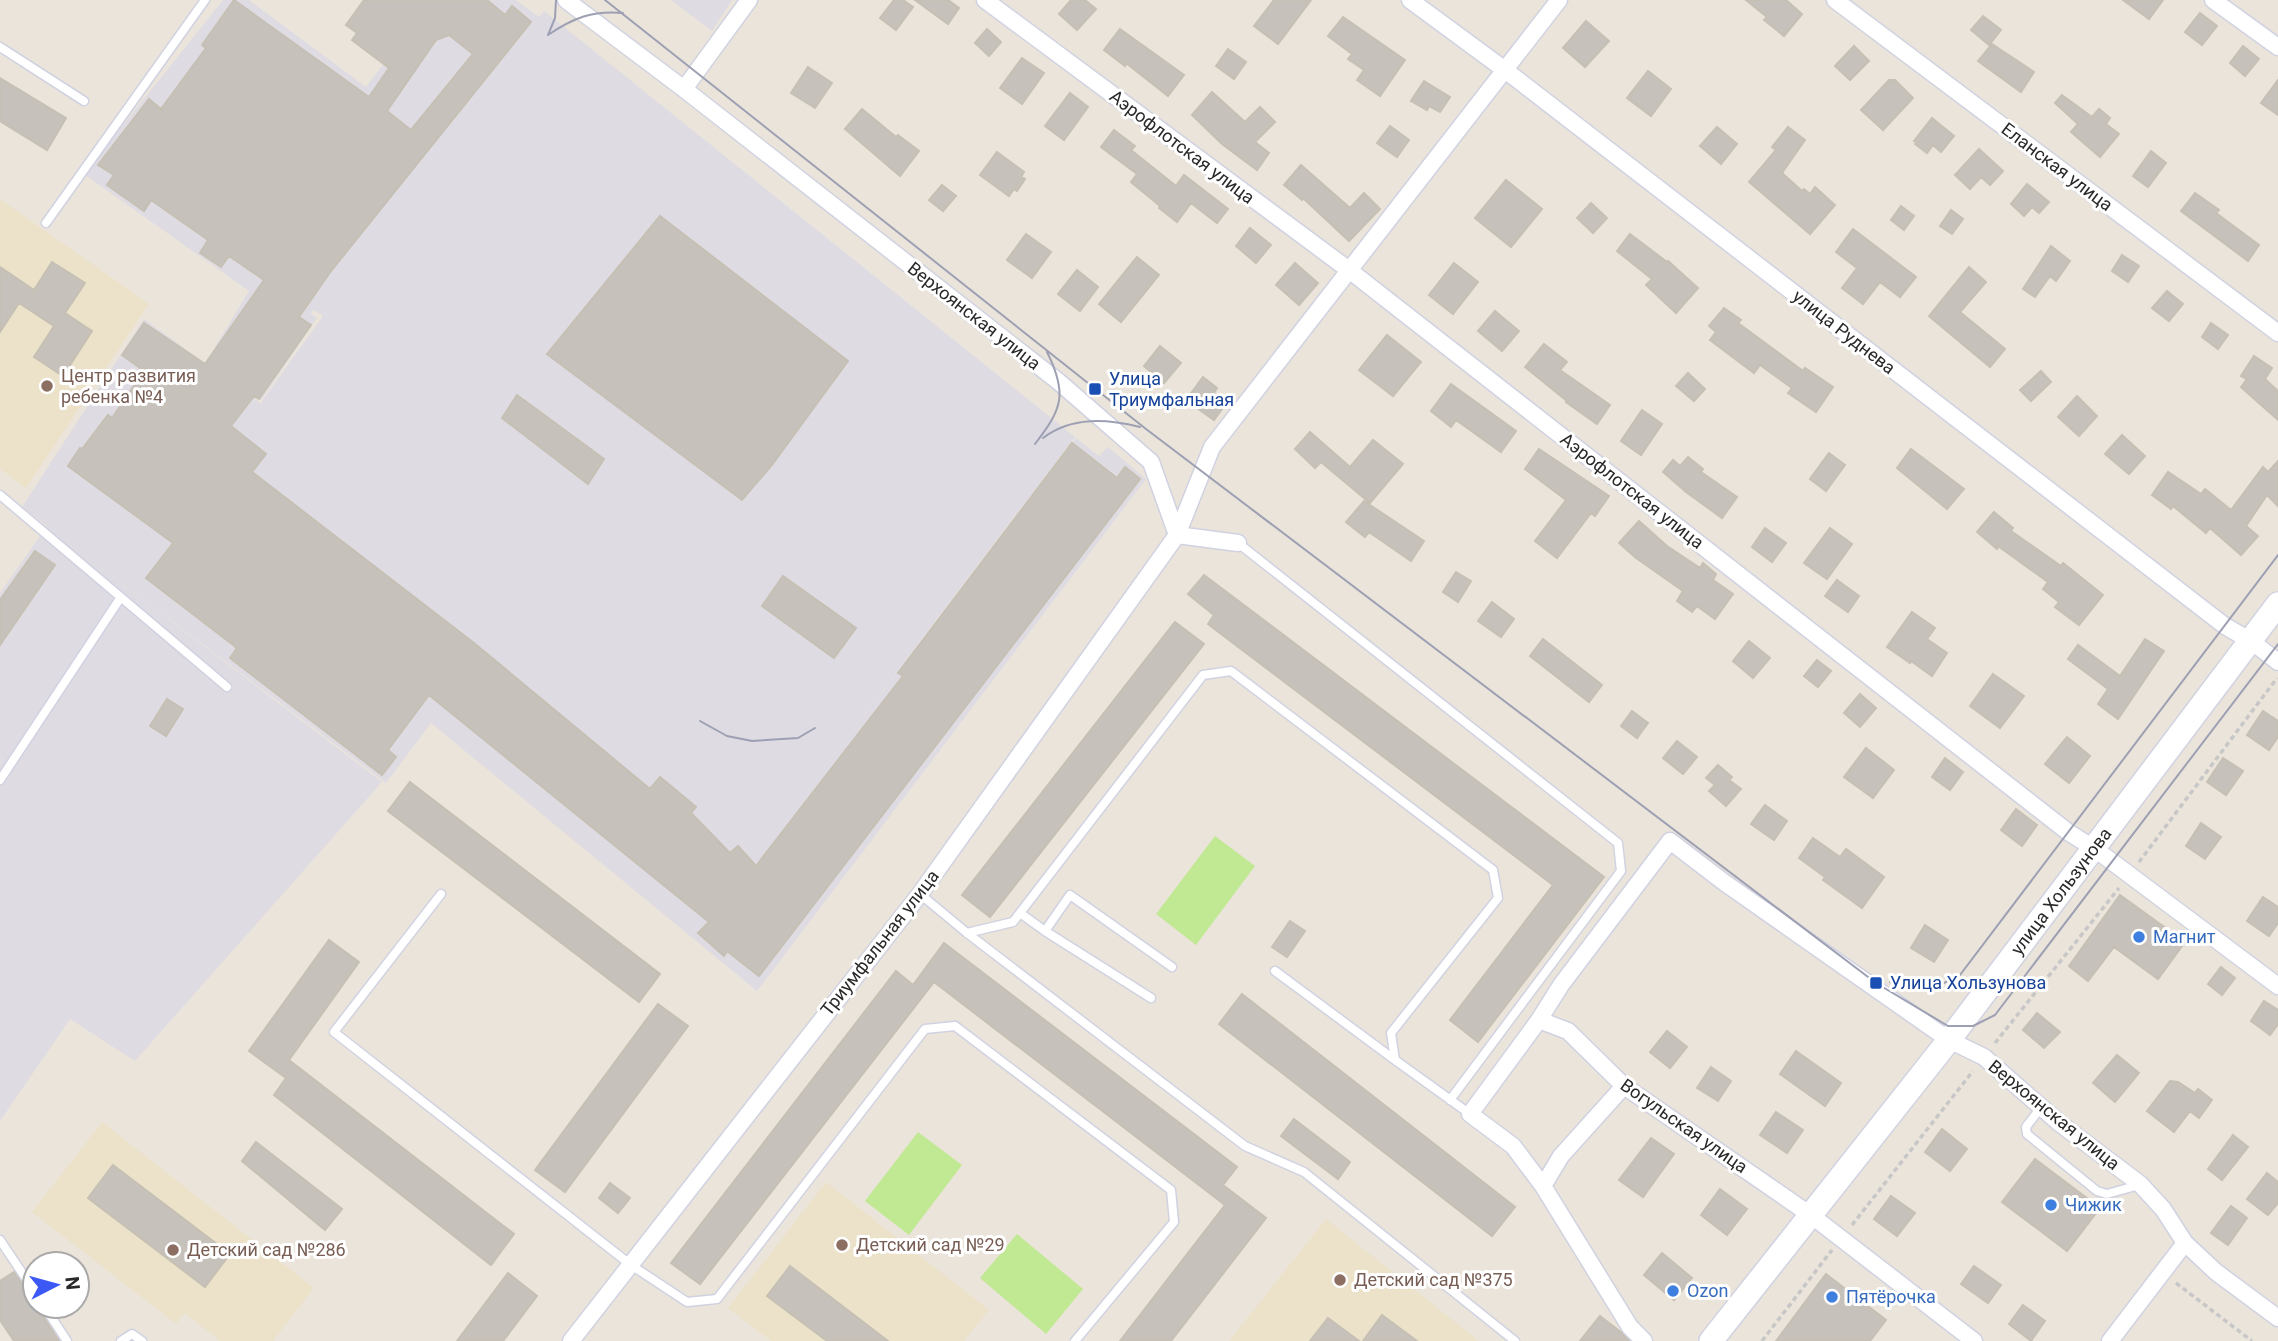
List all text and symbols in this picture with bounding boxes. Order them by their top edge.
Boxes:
street label: Аэрофлотская улица [1106,85,1259,208]
street label: Еланская улица [1998,118,2117,215]
street label: Верхоянская улица [904,257,1045,374]
street label: улица Руднева [1789,285,1900,378]
place label: Центр развития ребенка №4 [61,365,196,407]
place label: Улица Триумфальная [1109,368,1234,410]
marker: Центр развития ребенка №4 [39,378,55,394]
marker: Улица Триумфальная [1087,381,1103,397]
street label: Аэрофлотская улица [1557,428,1708,553]
street label: улица Хользунова [2006,823,2115,959]
street label: Триумфальная улица [816,866,943,1020]
place label: Магнит [2153,926,2216,947]
marker: Магнит [2131,929,2147,945]
place label: Улица Хользунова [1890,972,2046,993]
marker: Улица Хользунова [1868,975,1884,991]
street label: Верхоянская улица [1984,1055,2124,1174]
street label: Вогульская улица [1617,1074,1752,1177]
place label: Чижик [2065,1194,2122,1215]
marker: Чижик [2043,1197,2059,1213]
place label: Детский сад №29 [856,1234,1005,1255]
marker: Детский сад №29 [834,1237,850,1253]
place label: Детский сад №286 [187,1239,346,1260]
marker: Детский сад №286 [165,1242,181,1258]
north arrow [21,1250,91,1320]
place label: Детский сад №375 [1354,1269,1513,1290]
marker: Детский сад №375 [1332,1272,1348,1288]
text: N [60,1275,85,1291]
place label: Ozon [1687,1280,1728,1301]
marker: Ozon [1665,1283,1681,1299]
place label: Пятёрочка [1846,1286,1936,1307]
marker: Пятёрочка [1824,1289,1840,1305]

